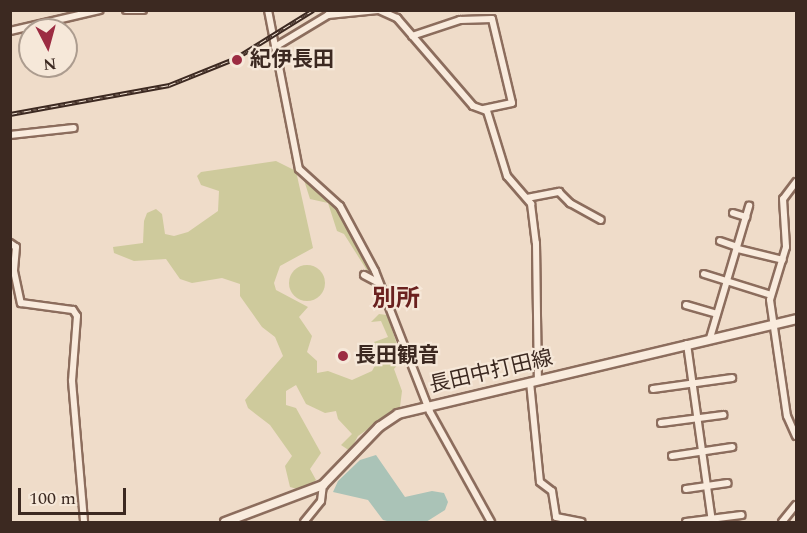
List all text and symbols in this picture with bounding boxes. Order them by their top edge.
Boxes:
north arrow [18,18,78,78]
place label: 紀伊長田 [250,47,334,73]
text: N [42,51,57,77]
marker: 紀伊長田 [228,51,246,69]
district label: 別所 [372,286,420,314]
place label: 長田観音 [355,343,439,369]
street label: 長田中打田線 [427,346,555,398]
marker: 長田観音 [336,349,350,363]
scale bar [21,476,129,514]
text: 100 m [29,485,76,512]

